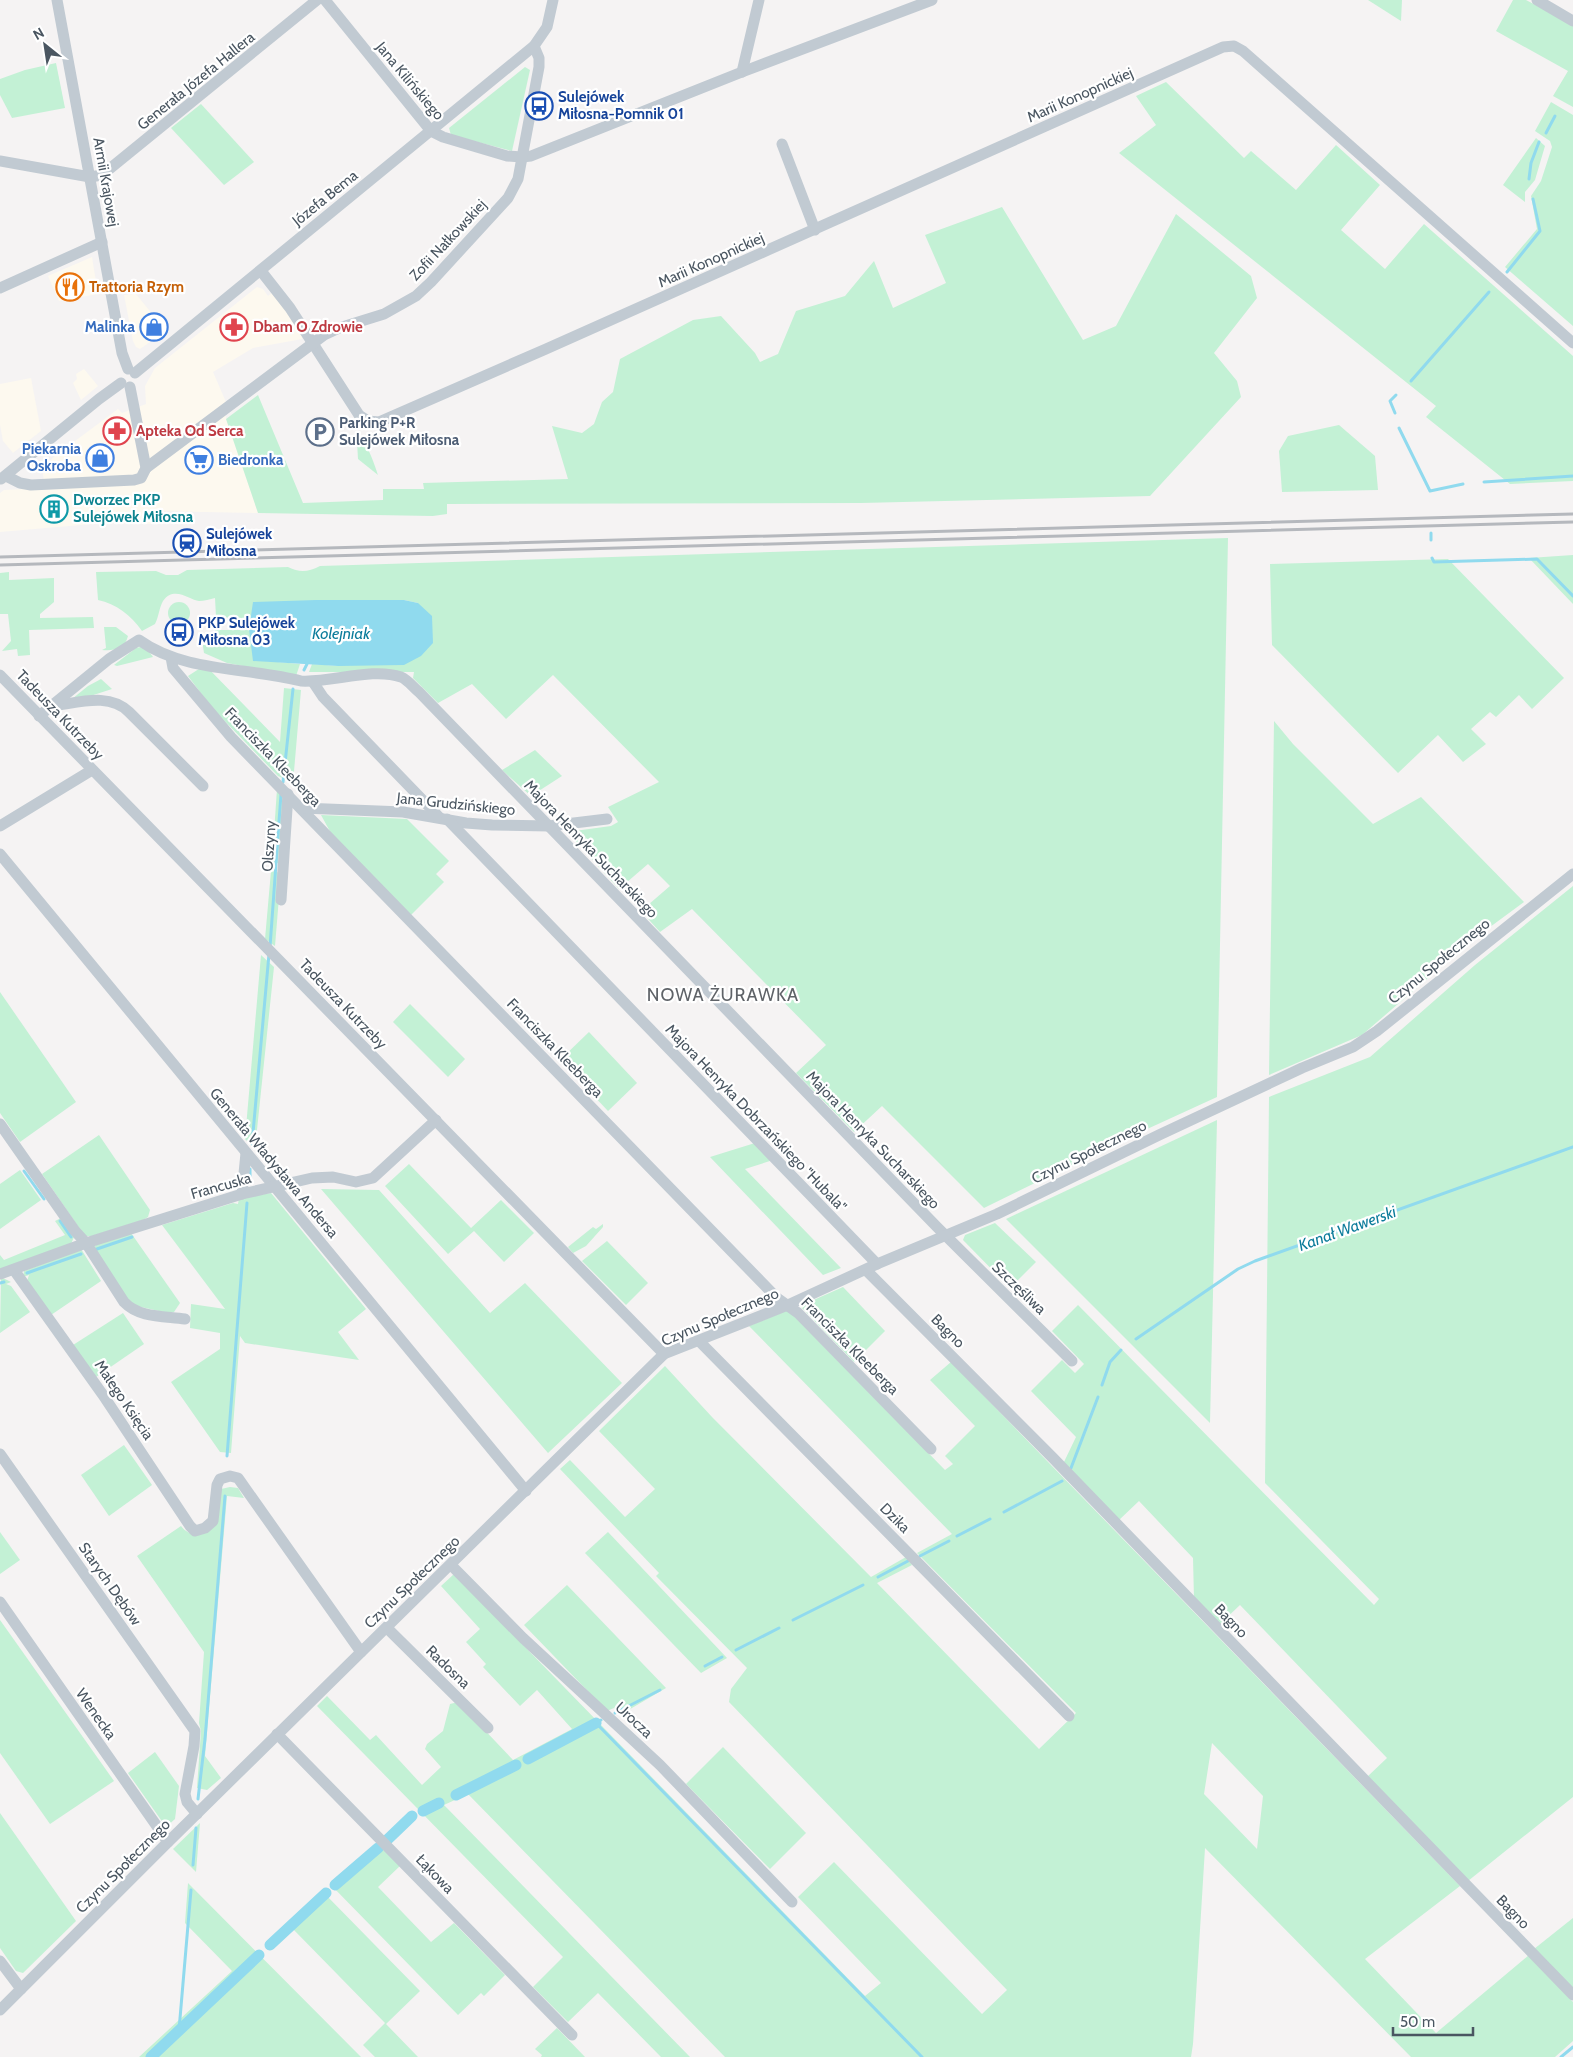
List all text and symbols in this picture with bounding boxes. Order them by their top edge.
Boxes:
north arrow [20,20,70,70]
text: N [30,23,47,44]
street label: Generała Józefa Hallera [134,28,259,134]
street label: Jana Kilińskiego [371,37,448,124]
street label: Marii Konopnickiej [1024,64,1136,126]
place label: Sulejówek Miłosna-Pomnik 01 [558,88,684,123]
bus stop icon: Sulejówek Miłosna-Pomnik 01 [524,91,554,121]
street label: Armii Krajowej [89,136,123,228]
street label: Józefa Bema [288,166,362,230]
street label: Zofii Nałkowskiej [406,196,490,284]
street label: Marii Konopnickiej [655,229,767,291]
restaurant icon: Trattoria Rzym [55,272,85,302]
place label: Trattoria Rzym [89,278,184,296]
shop icon: Malinka [139,312,169,342]
pharmacy icon: Dbam O Zdrowie [219,312,249,342]
place label: Malinka [85,318,136,336]
place label: Dbam O Zdrowie [253,318,363,336]
place label: Parking P+R Sulejówek Miłosna [339,414,460,449]
pharmacy icon: Apteka Od Serca [102,416,132,446]
parking icon: Parking P+R Sulejówek Miłosna [305,417,335,447]
place label: Apteka Od Serca [136,422,244,440]
place label: Piekarnia Oskroba [22,440,82,475]
shop icon: Piekarnia Oskroba [85,443,115,473]
supermarket icon: Biedronka [184,445,214,475]
place label: Biedronka [218,451,284,469]
place label: Dworzec PKP Sulejówek Miłosna [73,491,194,526]
building icon: Dworzec PKP Sulejówek Miłosna [39,494,69,524]
place label: Sulejówek Miłosna [206,525,273,560]
station icon: Sulejówek Miłosna [172,528,202,558]
place label: PKP Sulejówek Miłosna 03 [198,614,296,649]
bus stop icon: PKP Sulejówek Miłosna 03 [164,617,194,647]
water label: Kolejniak [312,624,371,643]
street label: Tadeusza Kutrzeby [13,666,108,764]
street label: Franciszka Kleeberga [221,704,325,811]
street label: Majora Henryka Sucharskiego [520,776,662,922]
street label: Jana Grudzińskiego [395,789,516,819]
street label: Olszyny [258,819,280,872]
street label: Czynu Społecznego [1385,914,1493,1008]
street label: Tadeusza Kutrzeby [296,955,391,1053]
district label: NOWA ŻURAWKA [647,984,799,1006]
street label: Franciszka Kleeberga [503,995,607,1102]
street label: Majora Henryka Dobrzańskiego "Hubala" [661,1021,851,1216]
street label: Majora Henryka Sucharskiego [802,1067,944,1213]
street label: Generała Władysława Andersa [206,1084,343,1242]
street label: Czynu Społecznego [1029,1116,1149,1188]
street label: Francuska [189,1169,254,1203]
water label: Kanał Wawerski [1296,1202,1399,1255]
street label: Szczęśliwa [988,1258,1050,1319]
street label: Czynu Społecznego [659,1284,781,1350]
street label: Franciszka Kleeberga [797,1293,903,1399]
street label: Bagno [927,1310,969,1352]
street label: Małego Księcia [91,1357,158,1444]
street label: Dzika [876,1499,914,1537]
street label: Czynu Społecznego [361,1532,463,1632]
street label: Starych Dębów [75,1539,145,1629]
street label: Bagno [1211,1600,1251,1642]
street label: Radosna [422,1642,474,1693]
street label: Wenecka [72,1685,120,1744]
street label: Urocza [612,1698,657,1742]
street label: Czynu Społecznego [72,1815,174,1917]
street label: Łąkowa [412,1851,458,1898]
street label: Bagno [1493,1891,1533,1933]
scale bar [1393,2004,1473,2036]
text: 50 m [1400,2013,1435,2031]

